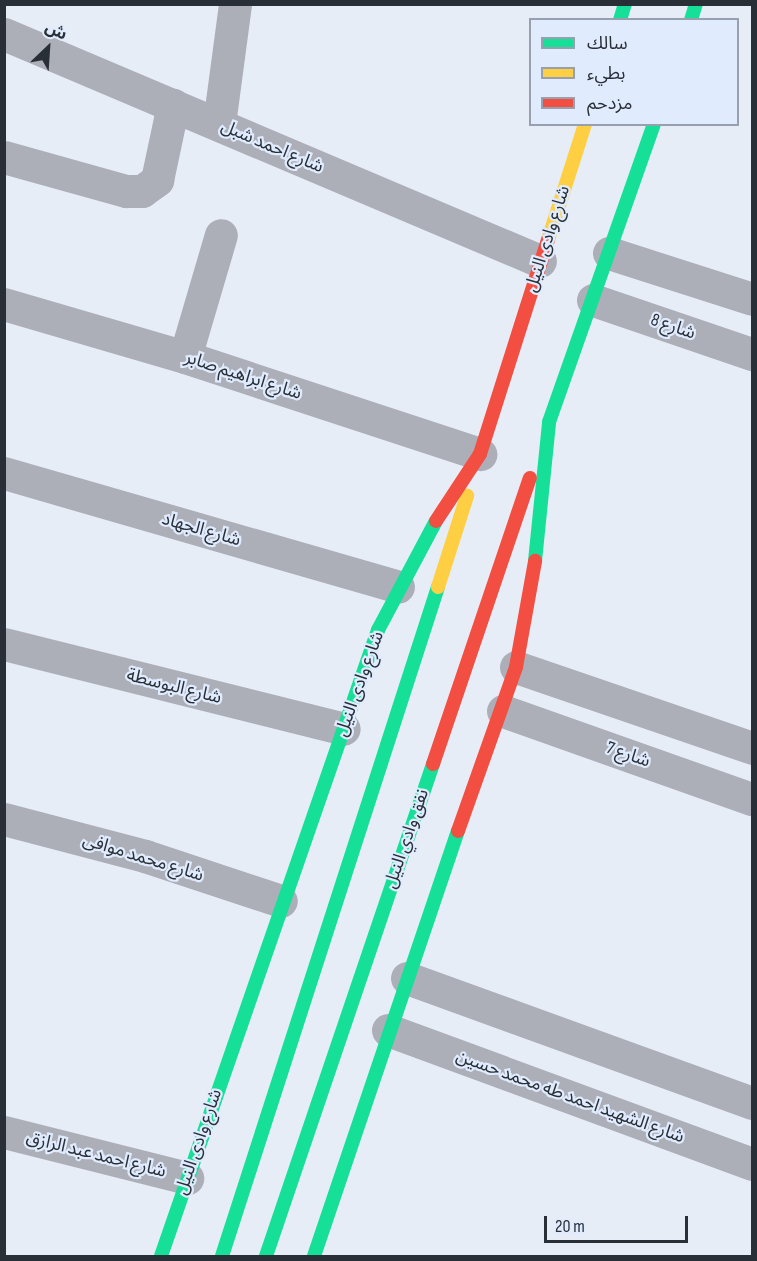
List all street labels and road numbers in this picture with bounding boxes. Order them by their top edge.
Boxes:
street label: شارع احمد شبل [218,116,326,178]
street label: شارع وادى النيل [521,183,575,295]
street label: شارع 8 [648,309,698,345]
street label: شارع ابراهيم صابر [182,347,304,405]
street label: شارع الجهاد [159,508,243,552]
street label: شارع وادى النيل [331,628,389,740]
street label: شارع البوسطة [124,665,224,709]
street label: شارع 7 [603,737,653,773]
street label: نفق وادي النيل [380,787,434,891]
street label: شارع محمد موافى [80,829,206,887]
street label: شارع الشهيد احمد طه محمد حسين [453,1046,687,1148]
street label: شارع وادى النيل [171,1086,227,1198]
street label: شارع احمد عبد الرازق [24,1127,168,1183]

